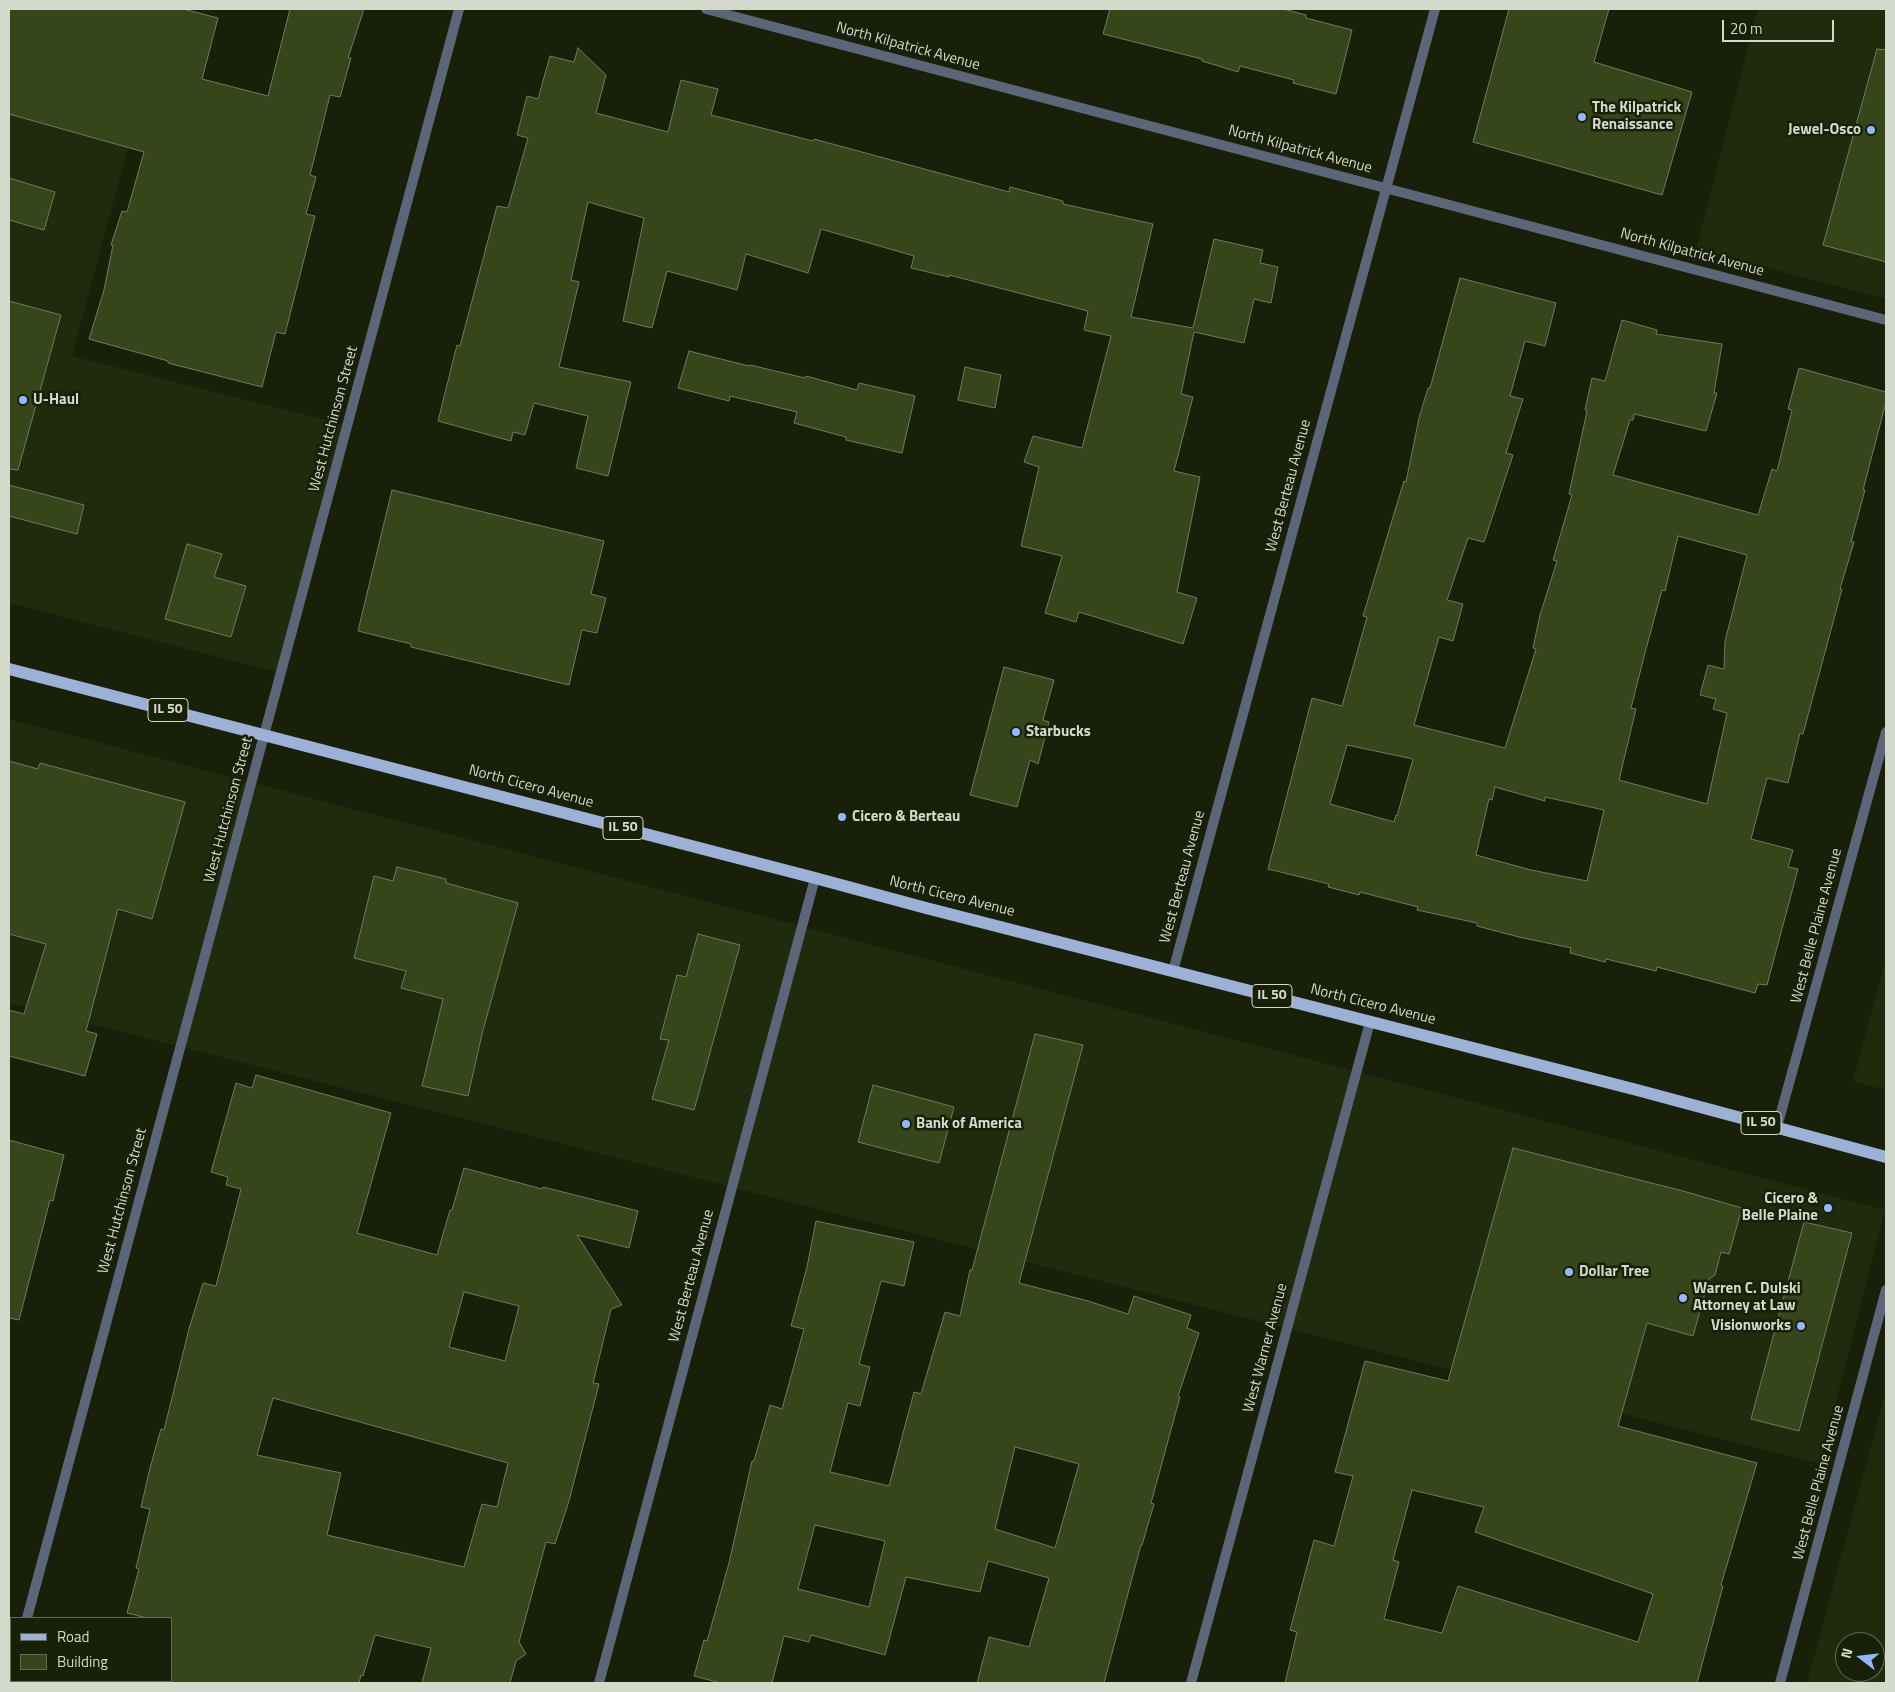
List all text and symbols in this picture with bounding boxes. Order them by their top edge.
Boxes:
scale bar [1725,10,1838,42]
text: 20 m [1730,17,1763,40]
street label: North Kilpatrick Avenue [834,19,982,75]
place label: The Kilpatrick Renaissance [1592,99,1681,134]
marker: The Kilpatrick Renaissance [1576,111,1588,123]
place label: Jewel-Osco [1788,121,1861,139]
street label: North Kilpatrick Avenue [1226,122,1374,178]
marker: Jewel-Osco [1865,124,1877,136]
street label: North Kilpatrick Avenue [1618,225,1766,281]
street label: West Hutchinson Street [306,344,362,494]
place label: U-Haul [33,391,79,409]
marker: U-Haul [17,394,29,406]
street label: West Berteau Avenue [1263,418,1315,554]
road number: IL 50 [148,698,188,722]
place label: Starbucks [1026,723,1091,741]
marker: Starbucks [1010,726,1022,738]
street label: West Hutchinson Street [201,735,257,885]
street label: North Cicero Avenue [467,762,595,812]
place label: Cicero & Berteau [852,808,960,826]
street label: West Berteau Avenue [1157,809,1209,945]
marker: Cicero & Berteau [836,811,848,823]
road number: IL 50 [603,816,643,840]
street label: West Belle Plaine Avenue [1788,847,1846,1005]
street label: North Cicero Avenue [888,873,1016,921]
street label: North Cicero Avenue [1309,981,1437,1029]
road number: IL 50 [1252,984,1292,1008]
road number: IL 50 [1741,1112,1781,1134]
place label: Bank of America [916,1115,1022,1133]
marker: Bank of America [900,1118,912,1130]
street label: West Hutchinson Street [95,1126,151,1276]
place label: Cicero & Belle Plaine [1742,1190,1818,1225]
marker: Cicero & Belle Plaine [1822,1202,1834,1214]
street label: West Berteau Avenue [666,1208,718,1344]
place label: Dollar Tree [1579,1263,1649,1281]
marker: Dollar Tree [1563,1266,1575,1278]
place label: Warren C. Dulski Attorney at Law [1693,1280,1801,1315]
street label: West Warner Avenue [1240,1281,1292,1415]
marker: Warren C. Dulski Attorney at Law [1677,1292,1689,1304]
place label: Visionworks [1711,1317,1791,1335]
marker: Visionworks [1795,1320,1807,1332]
street label: West Belle Plaine Avenue [1790,1404,1848,1562]
legend [10,1617,172,1682]
text: Road [57,1625,89,1648]
north arrow [1835,1632,1885,1682]
text: N [1835,1645,1857,1661]
text: Building [57,1650,108,1673]

